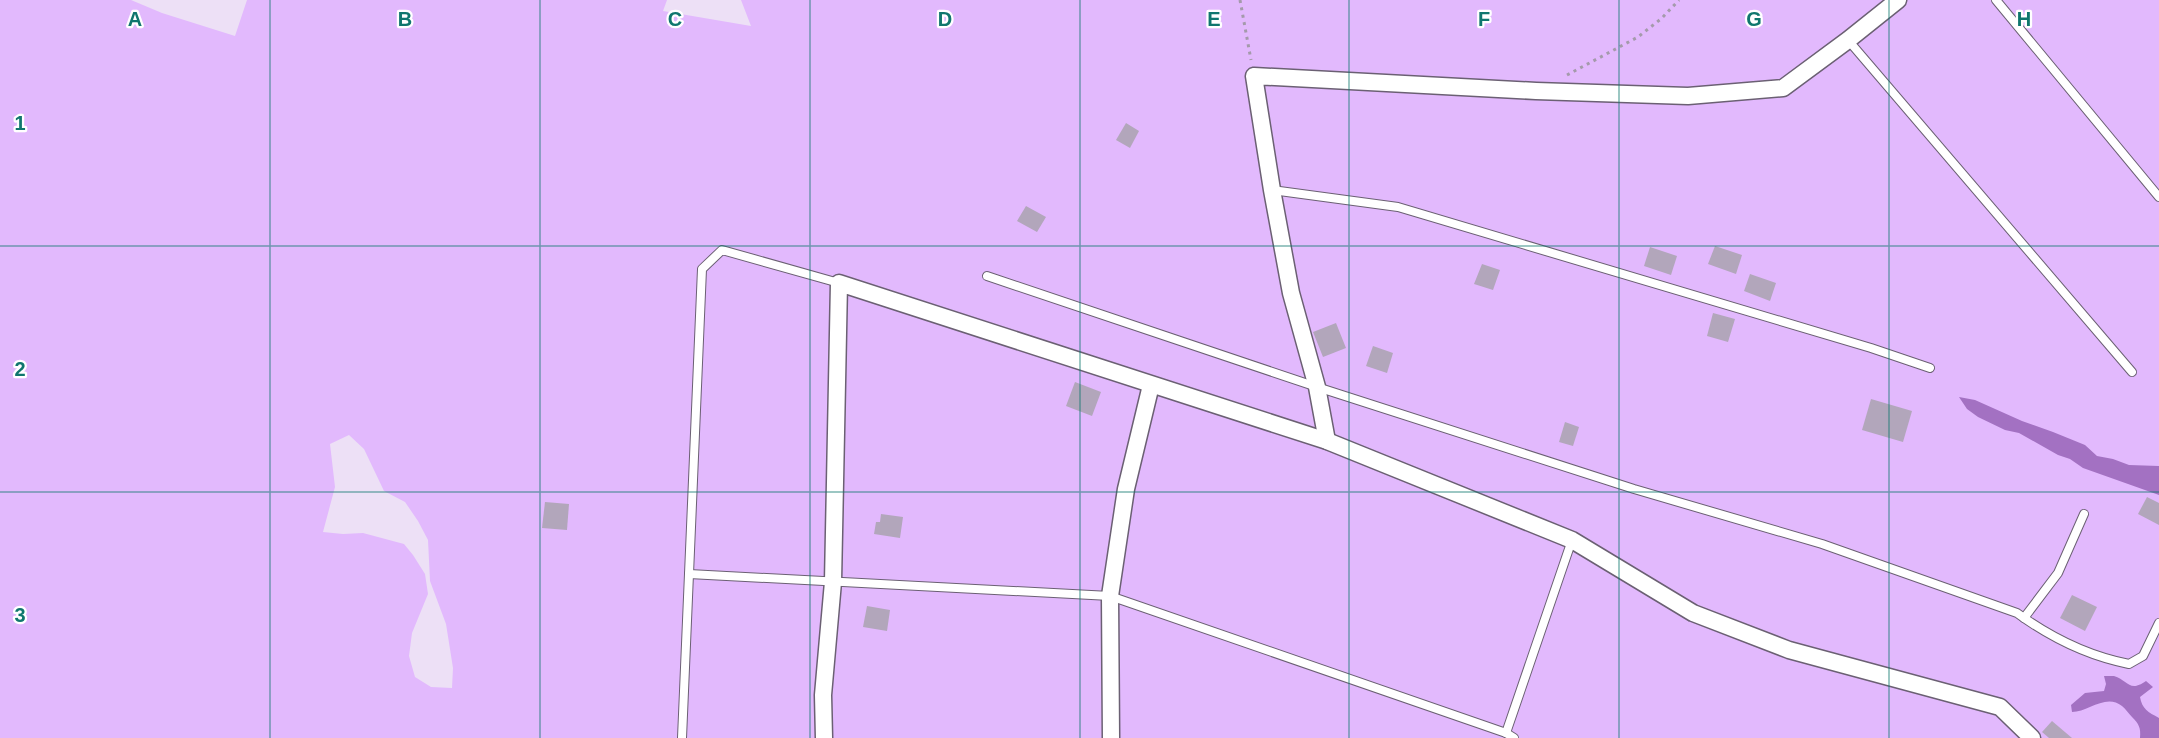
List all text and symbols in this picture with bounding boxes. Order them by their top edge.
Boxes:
text: A [128,8,142,30]
text: B [398,8,412,30]
text: C [668,8,682,30]
text: D [938,8,952,30]
text: E [1207,8,1221,30]
text: F [1478,8,1490,30]
text: G [1746,8,1762,30]
text: H [2017,8,2031,30]
text: 1 [14,112,26,134]
text: 2 [14,358,26,380]
text: 3 [14,604,26,626]

